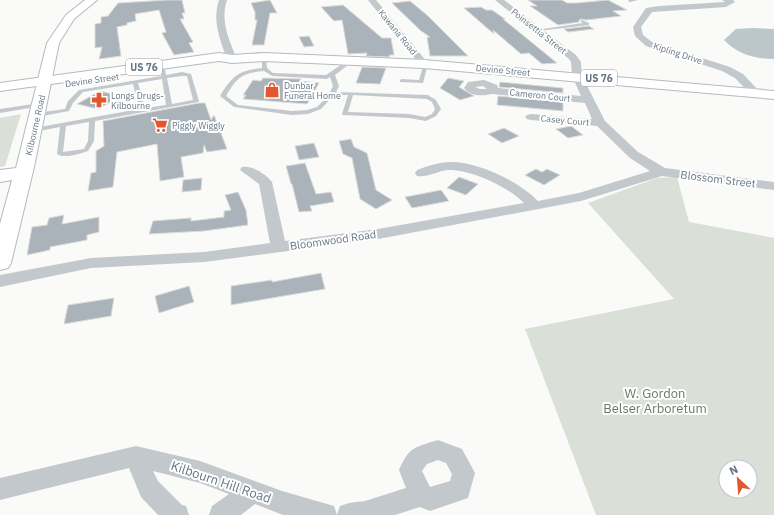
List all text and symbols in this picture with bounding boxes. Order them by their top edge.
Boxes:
street label: Poinsettia Street [509,6,569,56]
street label: Kawana Road [377,7,419,57]
street label: Kipling Drive [652,40,704,66]
road number: US 76 [126,59,162,75]
street label: Devine Street [475,62,531,78]
road number: US 76 [581,70,617,86]
street label: Devine Street [64,71,120,89]
place label: Dunbar Funeral Home [284,80,341,101]
shop icon: Dunbar Funeral Home [263,81,281,99]
street label: Cameron Court [509,86,571,104]
place label: Longs Drugs- Kilbourne [111,90,164,111]
pharmacy icon: Longs Drugs- Kilbourne [90,91,108,109]
street label: Kilbourne Road [23,94,47,156]
street label: Casey Court [540,112,590,128]
supermarket icon: Piggly Wiggly [151,116,169,134]
place label: Piggly Wiggly [172,120,225,131]
street label: Blossom Street [680,167,756,191]
street label: Bloomwood Road [289,227,377,253]
park label: W. Gordon Belser Arboretum [603,385,707,417]
street label: Kilbourn Hill Road [169,457,273,507]
north arrow [718,459,758,499]
text: N [727,462,740,478]

